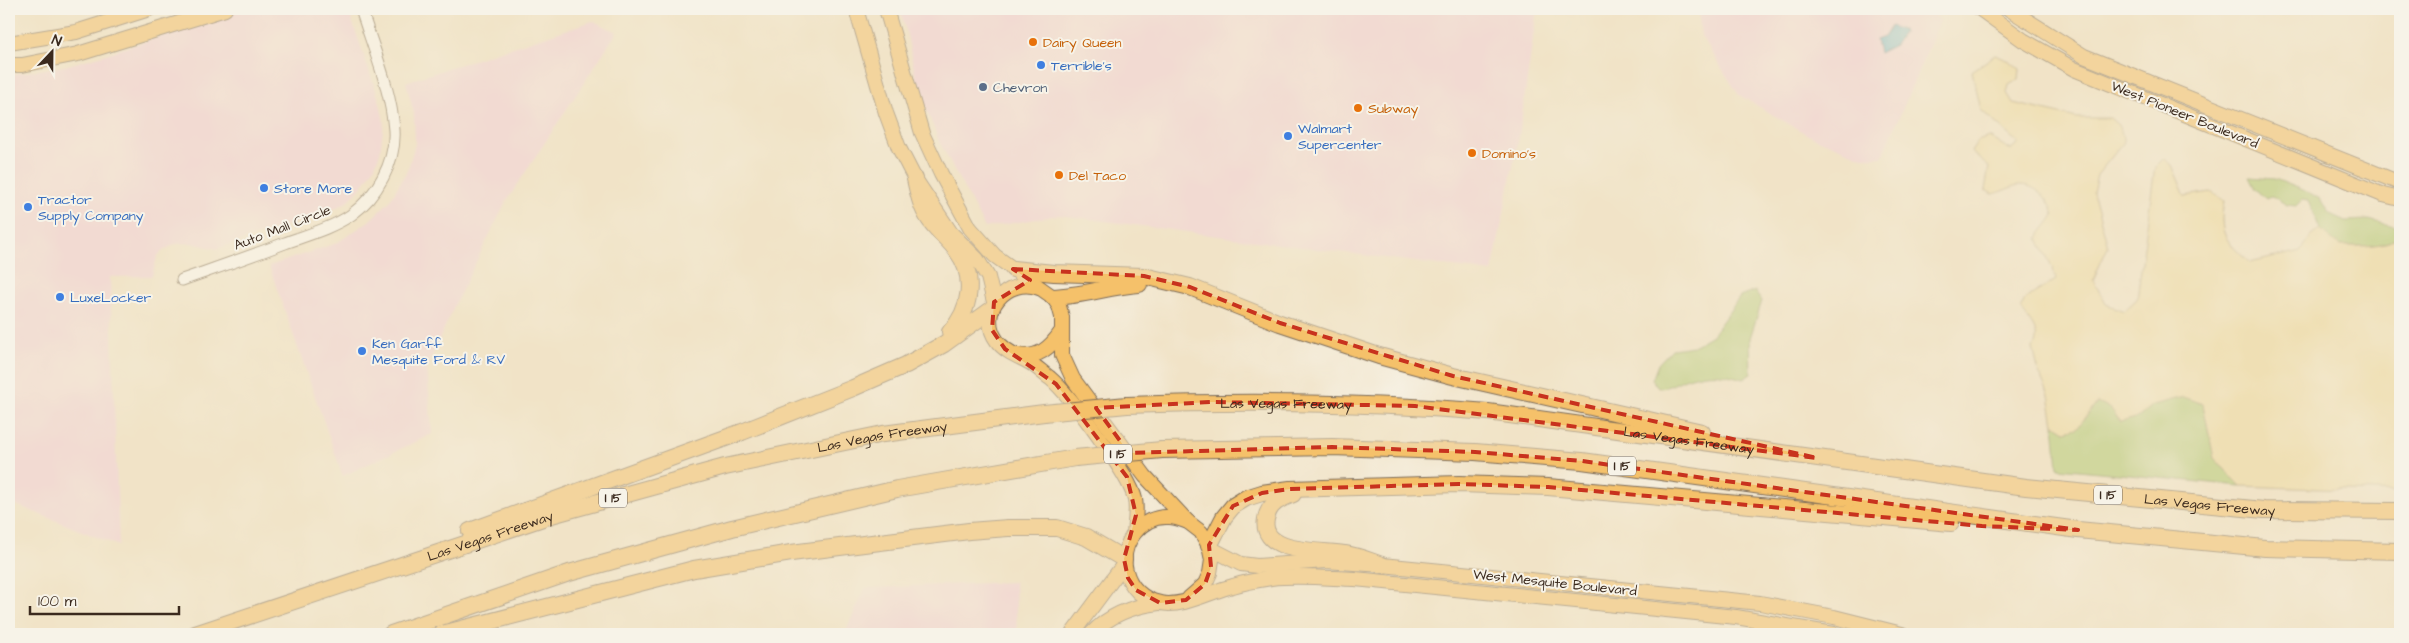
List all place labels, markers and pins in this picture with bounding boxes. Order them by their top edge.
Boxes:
place label: Dairy Queen [1043,33,1122,53]
marker: Dairy Queen [1027,36,1039,48]
place label: Terrible's [1051,56,1112,76]
marker: Terrible's [1035,59,1047,71]
place label: Chevron [993,78,1047,98]
marker: Chevron [977,81,989,93]
place label: Subway [1368,99,1418,119]
marker: Subway [1352,102,1364,114]
place label: Walmart Supercenter [1298,119,1382,155]
marker: Walmart Supercenter [1282,130,1294,142]
place label: Domino's [1482,144,1536,164]
marker: Domino's [1466,147,1478,159]
place label: Del Taco [1069,166,1126,186]
marker: Del Taco [1053,169,1065,181]
place label: Store More [274,179,353,199]
marker: Store More [258,182,270,194]
place label: Tractor Supply Company [38,190,144,226]
marker: Tractor Supply Company [22,201,34,213]
place label: LuxeLocker [70,288,152,308]
marker: LuxeLocker [54,291,66,303]
place label: Ken Garff Mesquite Ford & RV [372,334,505,370]
marker: Ken Garff Mesquite Ford & RV [356,345,368,357]

